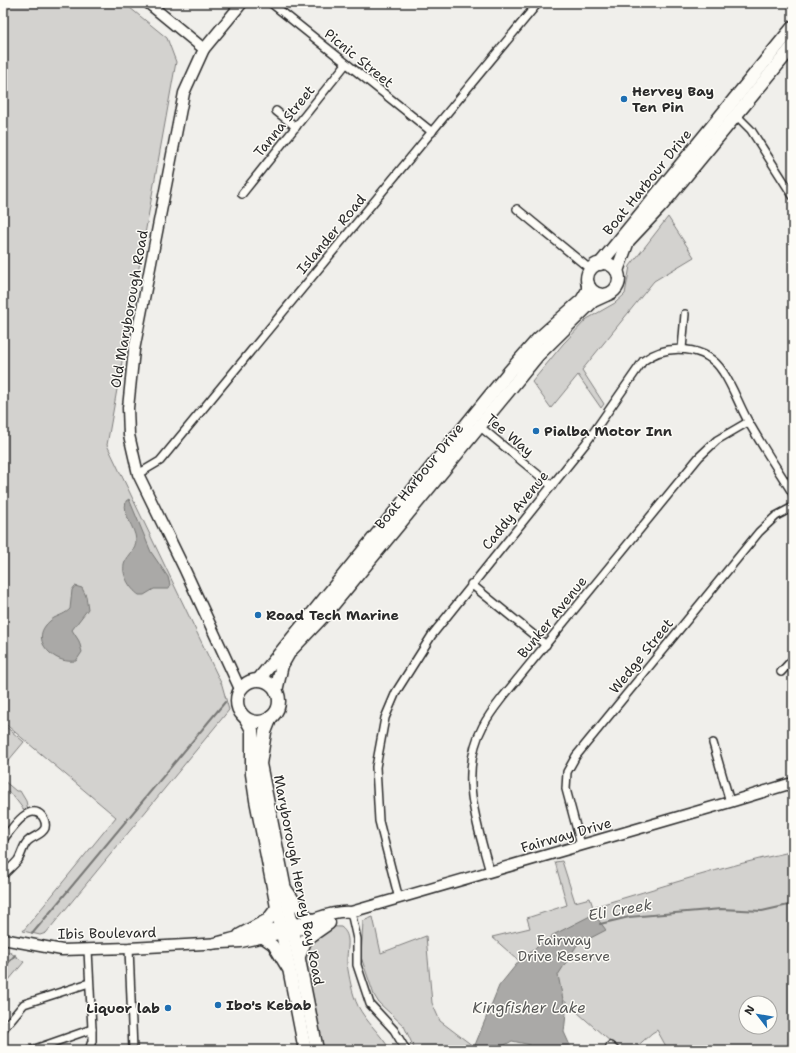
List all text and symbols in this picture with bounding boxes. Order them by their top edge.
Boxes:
street label: Picnic Street [321,25,397,91]
street label: Tanna Street [250,81,318,161]
place label: Hervey Bay Ten Pin [632,82,714,116]
marker: Hervey Bay Ten Pin [619,94,629,104]
street label: Boat Harbour Drive [599,125,695,239]
street label: Islander Road [292,190,370,278]
street label: Old Maryborough Road [106,228,152,390]
street label: Tee Way [482,410,538,460]
street label: Boat Harbour Drive [371,419,467,533]
place label: Pialba Motor Inn [544,422,672,440]
marker: Pialba Motor Inn [531,426,541,436]
street label: Caddy Avenue [478,467,552,553]
street label: Bunker Avenue [513,572,591,662]
place label: Road Tech Marine [266,606,399,624]
marker: Road Tech Marine [253,610,263,620]
street label: Wedge Street [605,615,677,697]
street label: Maryborough Hervey Bay Road [270,773,328,987]
street label: Fairway Drive [519,813,614,857]
water label: Eli Creek [587,894,654,925]
street label: Ibis Boulevard [58,923,157,943]
park label: Fairway Drive Reserve [518,931,610,965]
north arrow [738,995,778,1035]
place label: Ibo's Kebab [226,996,312,1014]
water label: Kingfisher Lake [472,998,586,1018]
place label: Liquor lab [86,999,160,1017]
marker: Ibo's Kebab [213,1000,223,1010]
text: N [741,1002,759,1018]
marker: Liquor lab [163,1003,173,1013]

